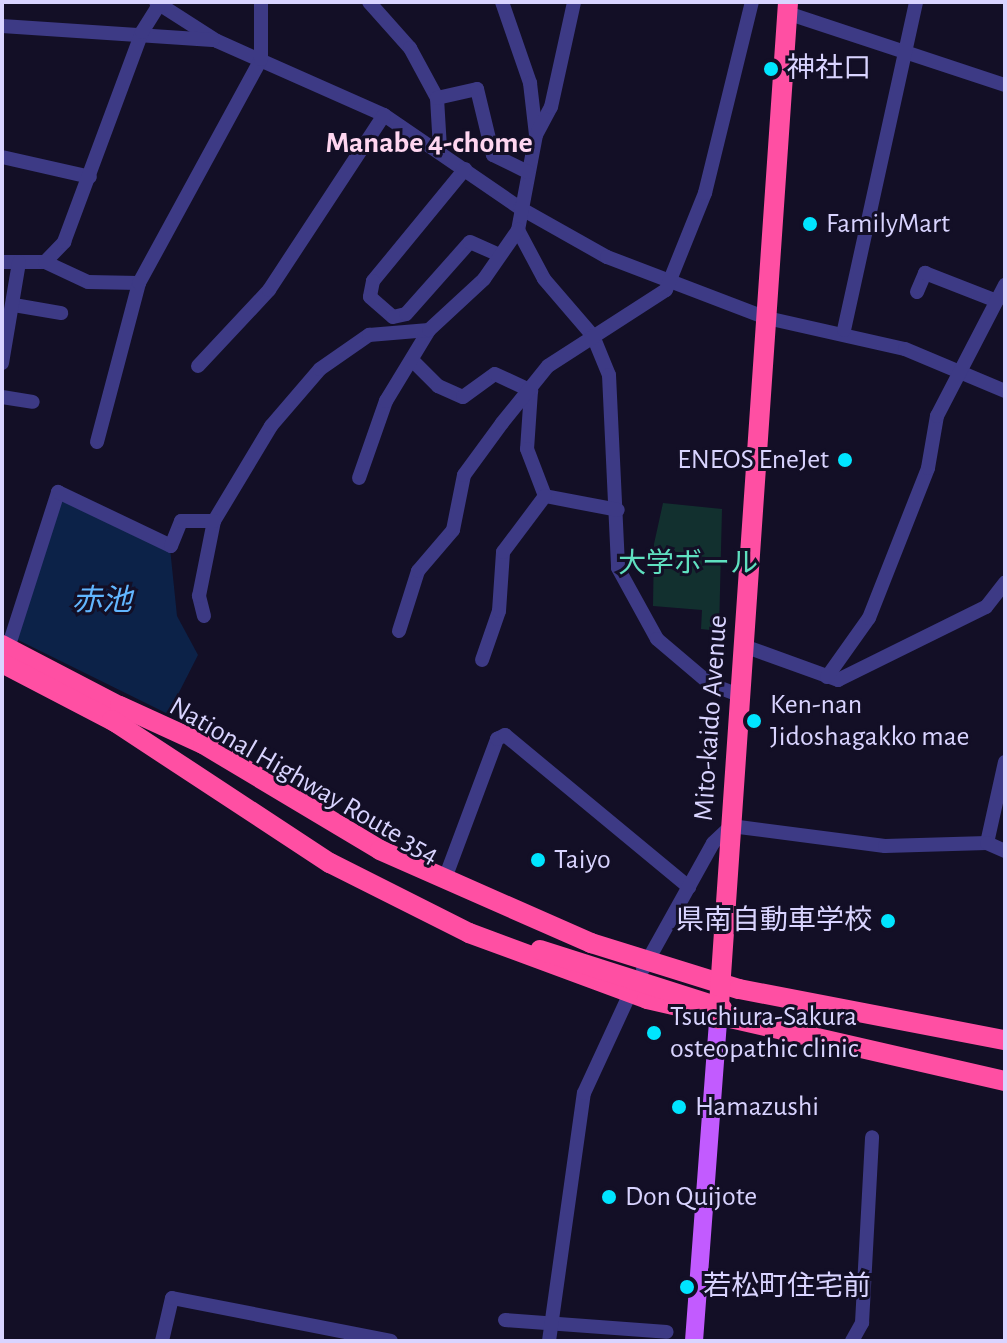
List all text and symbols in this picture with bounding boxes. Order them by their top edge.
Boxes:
place label: 神社口 [787,52,871,86]
marker: 神社口 [762,60,780,78]
district label: Manabe 4-chome [325,125,533,161]
place label: FamilyMart [826,207,950,241]
marker: FamilyMart [801,215,819,233]
place label: ENEOS EneJet [677,443,829,477]
marker: ENEOS EneJet [836,451,854,469]
park label: 大学ボール [618,547,758,581]
water label: 赤池 [72,583,132,619]
street label: Mito-kaido Avenue [687,614,735,822]
place label: Ken-nan Jidoshagakko mae [770,688,969,754]
street label: National Highway Route 354 [163,690,445,872]
marker: Ken-nan Jidoshagakko mae [745,712,763,730]
place label: Taiyo [554,843,611,877]
marker: Taiyo [529,851,547,869]
place label: 県南自動車学校 [676,904,872,938]
marker: 県南自動車学校 [879,912,897,930]
place label: Tsuchiura-Sakura osteopathic clinic [670,1000,859,1066]
marker: Tsuchiura-Sakura osteopathic clinic [645,1024,663,1042]
place label: Hamazushi [695,1090,819,1124]
marker: Hamazushi [670,1098,688,1116]
place label: Don Quijote [625,1180,757,1214]
marker: Don Quijote [600,1188,618,1206]
place label: 若松町住宅前 [703,1270,871,1304]
marker: 若松町住宅前 [678,1278,696,1296]

